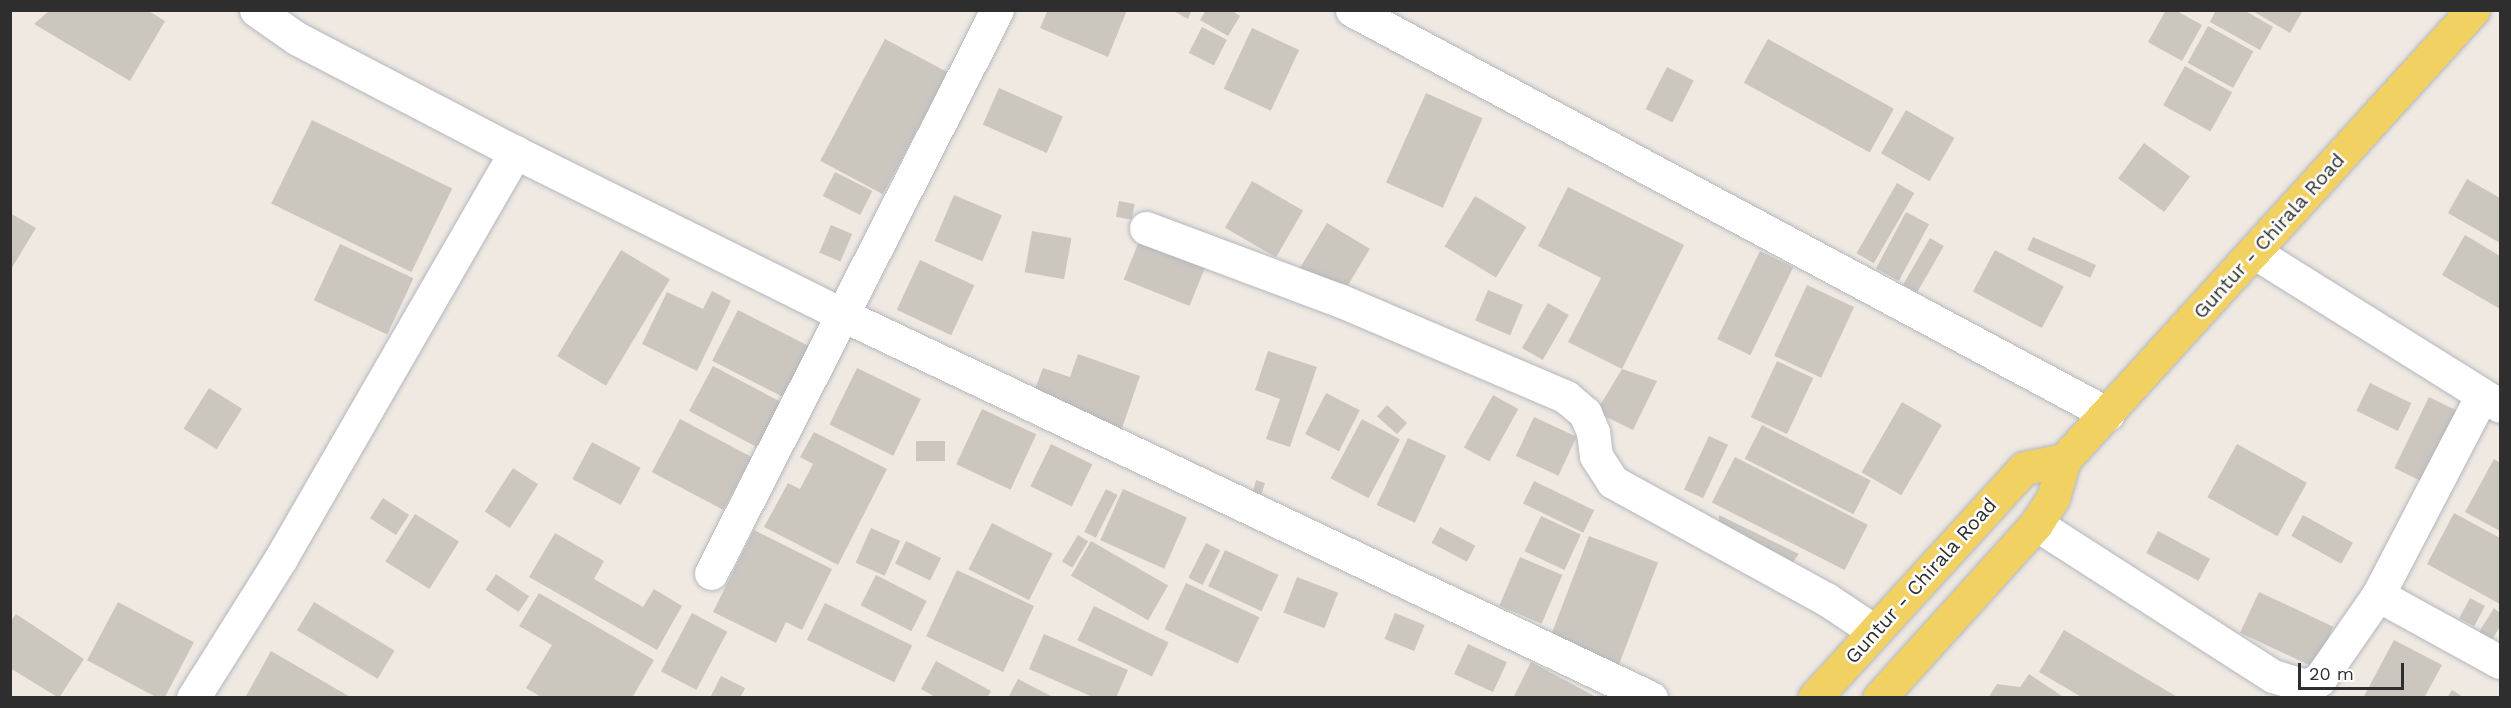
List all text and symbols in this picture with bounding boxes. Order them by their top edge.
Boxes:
street label: Guntur - Chirala Road [2188,148,2350,324]
street label: Guntur - Chirala Road [1840,493,2002,669]
scale bar [2301,651,2408,689]
text: 20 m [2309,663,2354,684]

